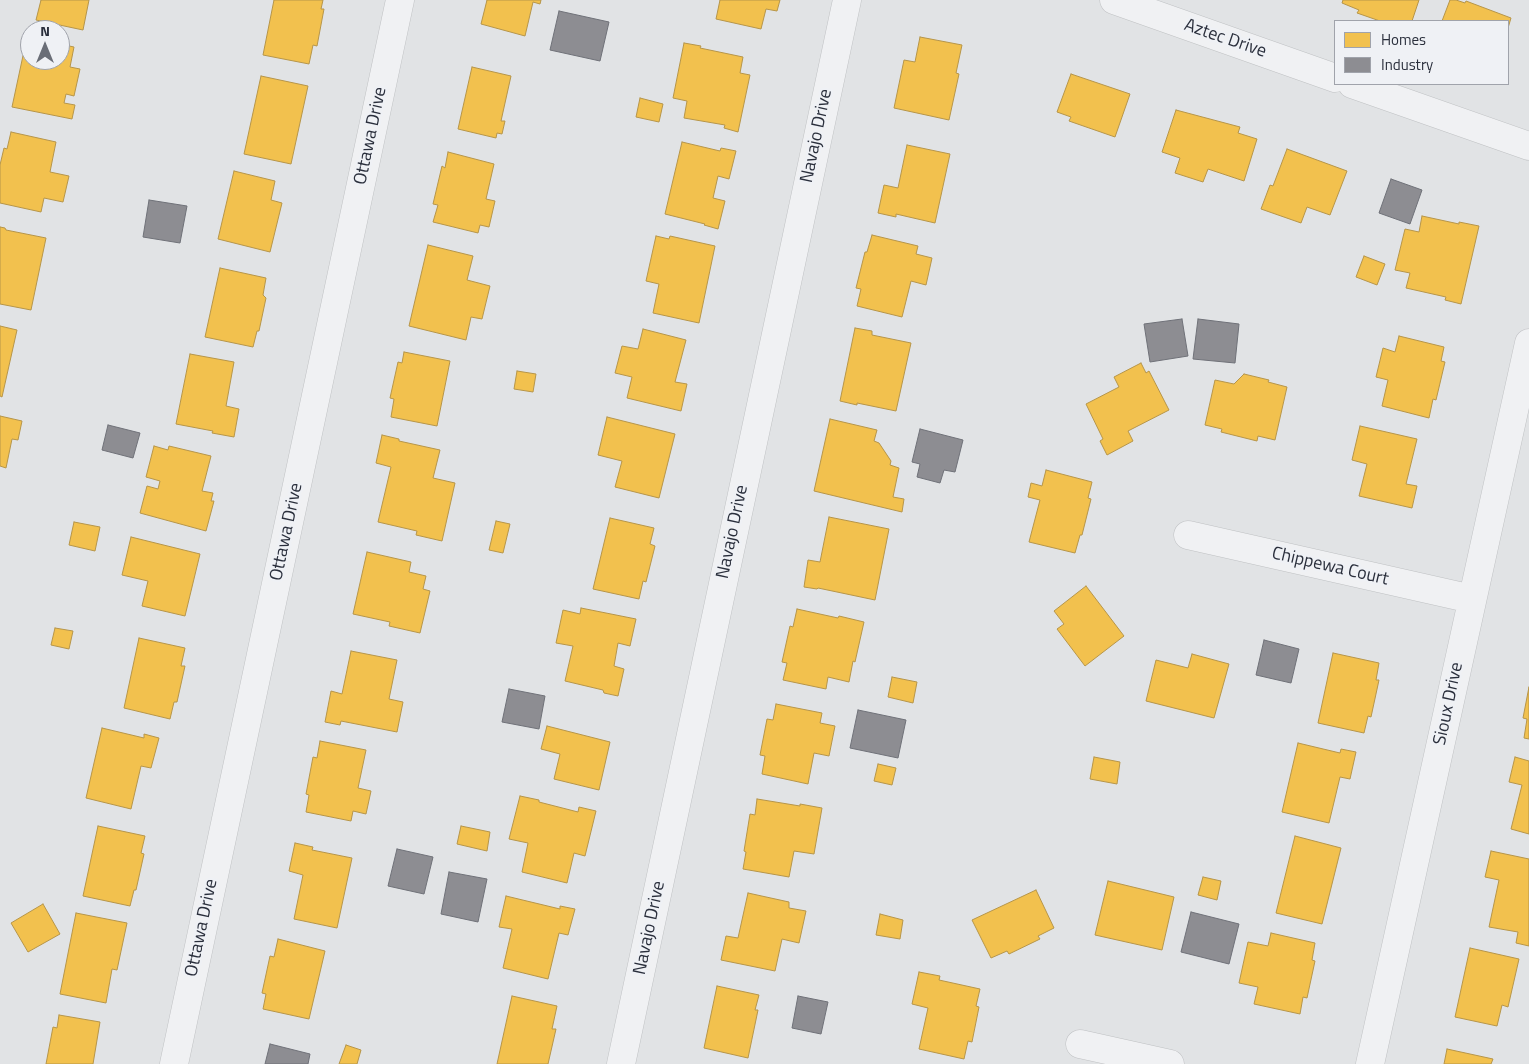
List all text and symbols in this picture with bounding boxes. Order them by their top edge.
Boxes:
street label: Aztec Drive [1181,15,1269,63]
north arrow [20,20,70,70]
text: N [40,20,50,41]
legend [1334,20,1509,85]
text: Homes [1381,28,1426,51]
text: Industry [1381,53,1433,76]
street label: Ottawa Drive [350,85,392,187]
street label: Navajo Drive [797,87,837,185]
street label: Ottawa Drive [266,481,308,583]
street label: Navajo Drive [713,483,753,581]
street label: Chippewa Court [1270,543,1390,591]
street label: Sioux Drive [1430,661,1468,747]
street label: Ottawa Drive [181,877,223,979]
street label: Navajo Drive [630,879,670,977]

